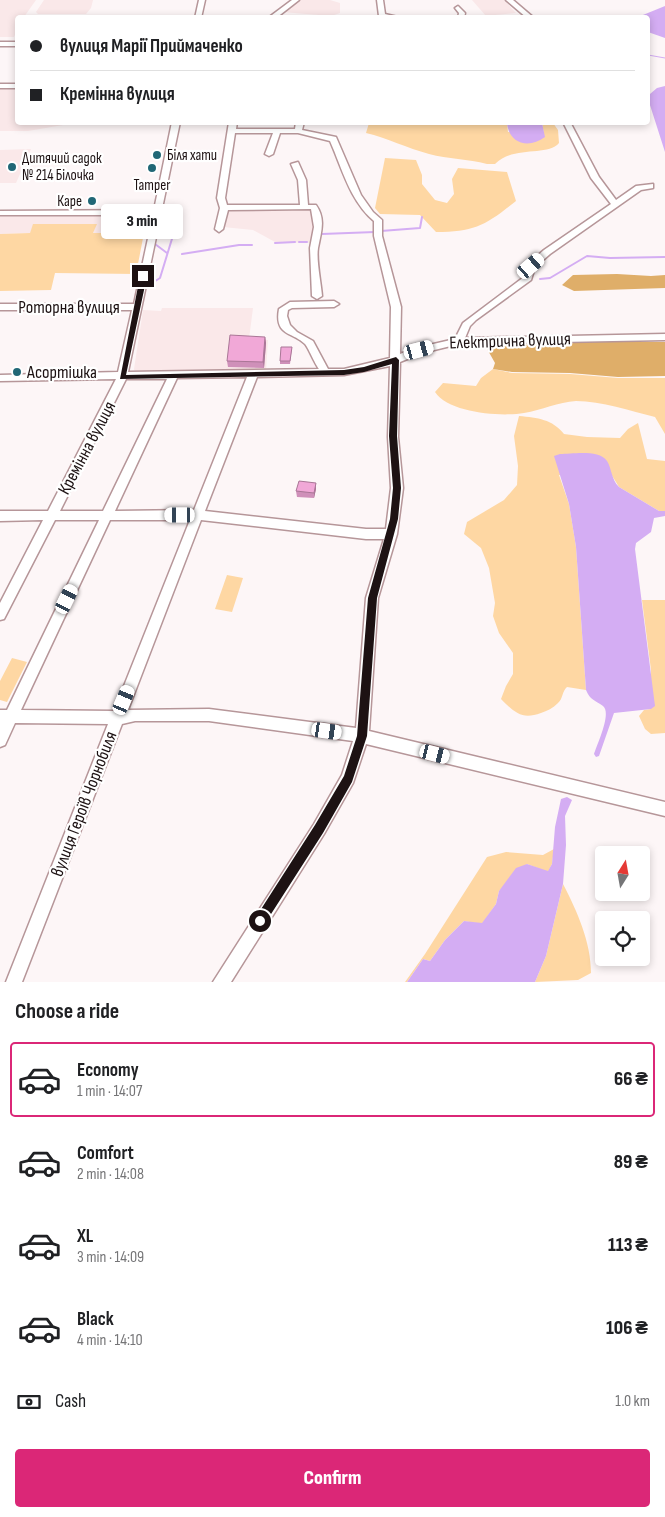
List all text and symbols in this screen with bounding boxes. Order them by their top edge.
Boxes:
text: вулиця Марії Приймаченко [60,35,243,58]
text: Кремінна вулиця [60,83,175,106]
place label: Біля хати [167,146,217,165]
place label: Дитячий садок № 214 Білочка [22,149,102,185]
marker: Біля хати [151,149,163,161]
marker: Дитячий садок № 214 Білочка [6,161,18,173]
marker: Tamper [146,162,158,174]
place label: Tamper [133,176,171,195]
place label: Каре [57,192,82,211]
marker: Каре [86,195,98,207]
callout: 3 min [102,204,184,238]
text: 3 min [126,212,158,231]
car [514,250,547,282]
route end [132,265,154,287]
street label: Роторна вулиця [18,297,120,318]
street label: Електрична вулиця [449,328,571,354]
car [402,339,435,361]
place label: Асортішка [26,362,97,383]
marker: Асортішка [11,366,23,378]
street label: Кремінна вулиця [54,398,120,498]
car [165,508,195,523]
car [53,582,80,616]
car [111,683,136,717]
car [311,721,342,741]
street label: вулиця Героїв Чорнобиля [47,728,121,880]
car [418,743,451,765]
north arrow [595,846,650,901]
map controls [595,846,650,966]
route start [249,910,271,932]
button: locate [595,911,650,966]
text: Choose a ride [15,998,119,1025]
icon: car [17,1057,62,1102]
text: Economy [77,1059,139,1082]
text: 66 ₴ [614,1068,648,1091]
text: 1 min · 14:07 [77,1082,142,1101]
icon: car [17,1140,62,1185]
text: Comfort [77,1142,134,1165]
text: 89 ₴ [614,1151,648,1174]
text: 2 min · 14:08 [77,1165,144,1184]
icon: car [17,1223,62,1268]
text: XL [77,1225,93,1248]
text: 113 ₴ [608,1234,648,1257]
text: 3 min · 14:09 [77,1248,144,1267]
icon: car [17,1306,62,1351]
text: Black [77,1308,114,1331]
text: 106 ₴ [606,1317,648,1340]
text: 4 min · 14:10 [77,1331,143,1350]
icon: cash [15,1388,43,1416]
text: Cash [55,1390,86,1413]
text: 1.0 km [615,1392,650,1411]
button: Confirm [15,1449,650,1507]

